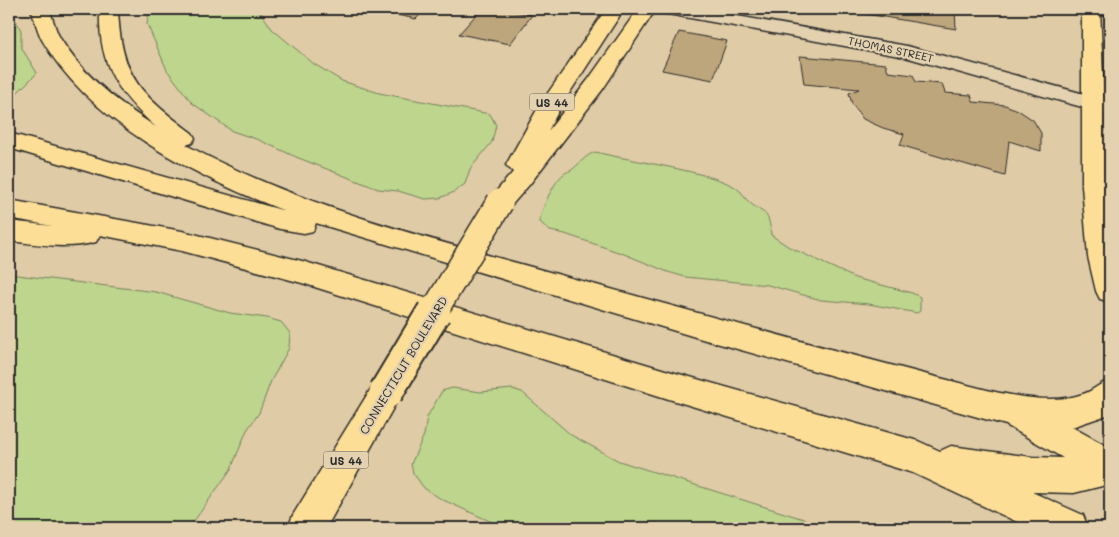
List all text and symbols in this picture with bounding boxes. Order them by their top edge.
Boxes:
street label: THOMAS STREET [847,33,935,65]
road number: US 44 [530,94,574,110]
street label: CONNECTICUT BOULEVARD [355,293,451,437]
road number: US 44 [324,452,368,468]

